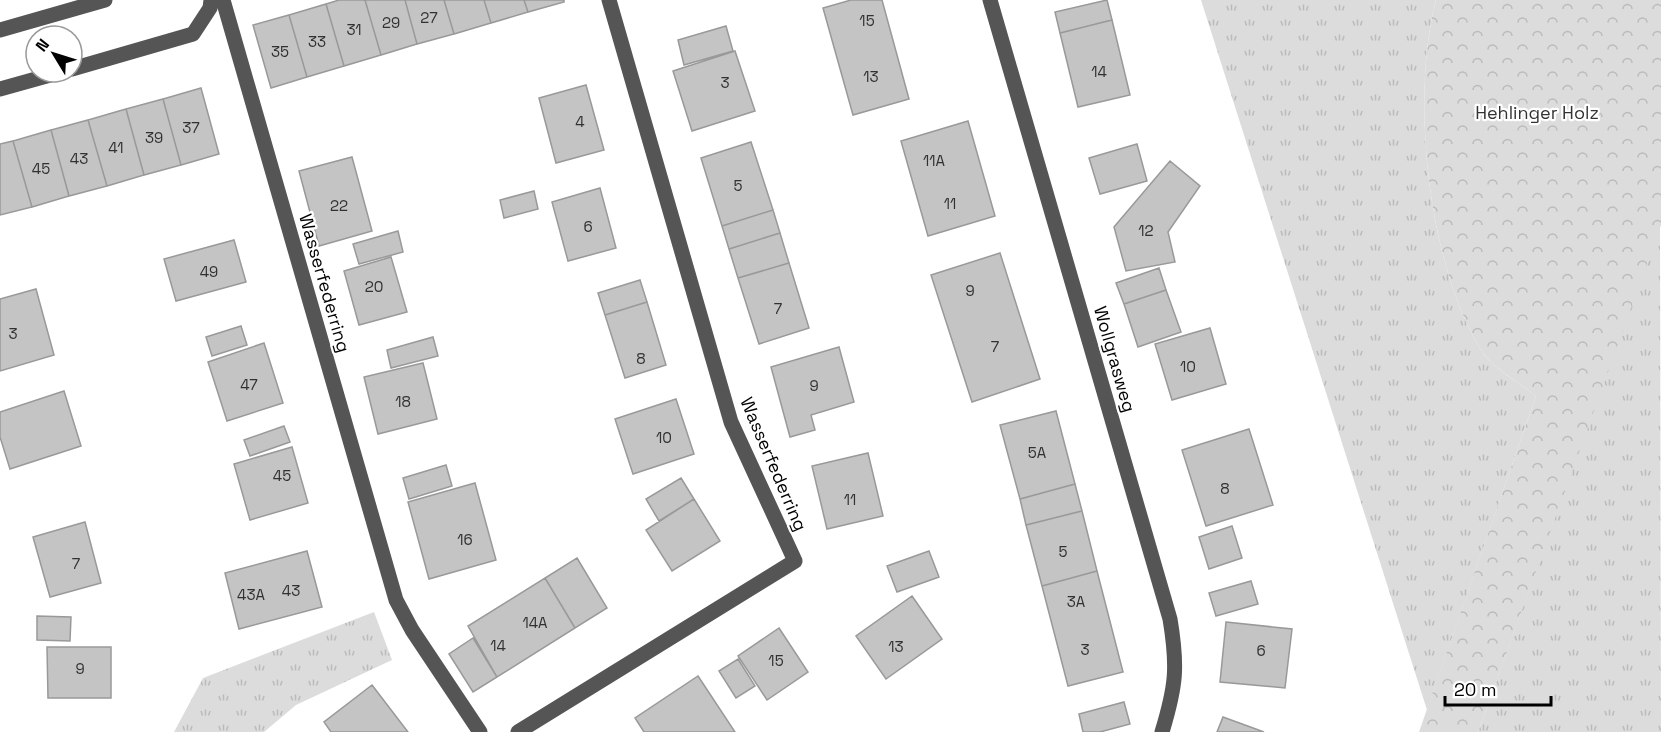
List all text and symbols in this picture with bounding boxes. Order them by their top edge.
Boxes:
house number: 27 [420,8,438,27]
house number: 15 [859,11,875,30]
house number: 29 [382,13,400,32]
house number: 31 [346,20,362,39]
north arrow [24,24,84,84]
house number: 33 [308,32,326,51]
text: N [31,34,54,56]
house number: 35 [271,42,289,61]
house number: 14 [1091,62,1107,81]
house number: 13 [863,67,879,86]
house number: 3 [720,73,730,92]
park label: Hehlinger Holz [1475,101,1599,124]
house number: 4 [575,112,585,131]
house number: 37 [182,118,200,137]
house number: 39 [145,128,163,147]
house number: 41 [108,138,124,157]
house number: 43 [70,149,88,168]
house number: 11A [923,151,946,170]
house number: 45 [32,159,50,178]
house number: 5 [734,176,743,195]
house number: 11 [944,194,956,213]
house number: 22 [330,196,348,215]
street label: Wasserfederring [294,211,356,355]
house number: 6 [583,217,593,236]
house number: 12 [1138,221,1154,240]
house number: 49 [200,262,218,281]
house number: 20 [365,277,383,296]
house number: 9 [965,281,975,300]
house number: 7 [774,299,782,318]
street label: Wollgrasweg [1089,303,1141,415]
house number: 3 [8,324,18,343]
house number: 7 [991,337,999,356]
house number: 8 [636,349,646,368]
house number: 10 [1180,357,1196,376]
house number: 47 [240,375,258,394]
house number: 9 [809,376,819,395]
house number: 18 [395,392,411,411]
street label: Wasserfederring [735,394,813,534]
house number: 10 [656,428,672,447]
house number: 5A [1028,443,1047,462]
house number: 45 [273,466,291,485]
house number: 8 [1220,479,1230,498]
house number: 11 [844,490,856,509]
house number: 16 [457,530,473,549]
house number: 5 [1059,542,1068,561]
house number: 7 [72,554,80,573]
house number: 43 [282,581,300,600]
house number: 43A [237,585,265,604]
house number: 3A [1067,592,1086,611]
house number: 14A [522,613,548,632]
house number: 14 [490,636,506,655]
house number: 13 [888,637,904,656]
house number: 3 [1080,640,1090,659]
house number: 6 [1256,641,1266,660]
house number: 15 [768,651,784,670]
house number: 9 [75,659,85,678]
scale bar [1445,669,1552,707]
text: 20 m [1454,678,1497,701]

